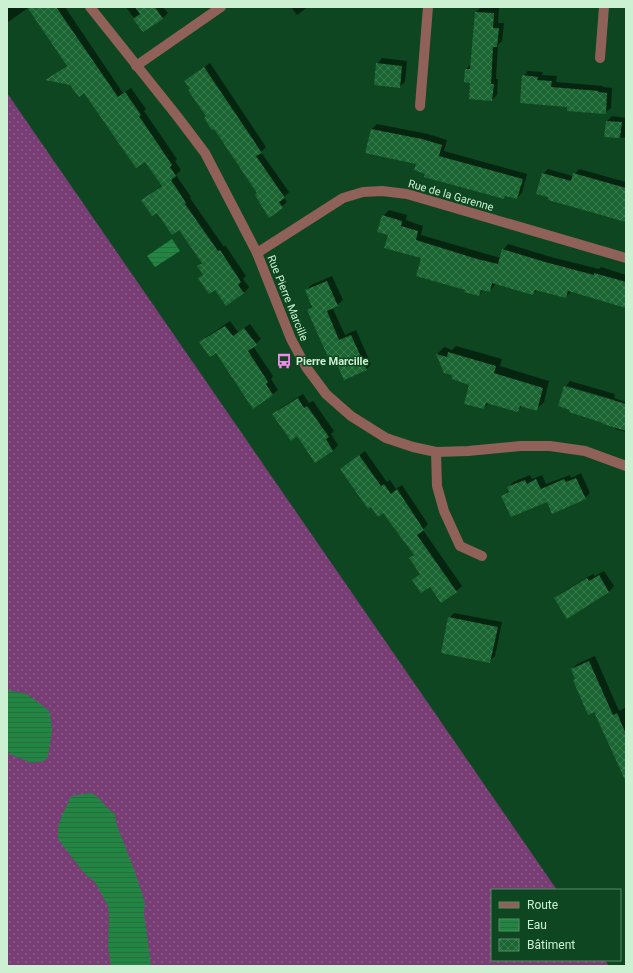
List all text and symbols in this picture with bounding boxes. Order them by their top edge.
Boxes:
street label: Rue de la Garenne [407,177,495,214]
street label: Rue Pierre Marcille [264,253,311,343]
bus stop icon: Pierre Marcille [275,352,293,370]
place label: Pierre Marcille [296,355,368,368]
legend [491,889,621,961]
text: Route [527,898,558,912]
text: Eau [527,918,547,932]
text: Bâtiment [527,938,575,952]

